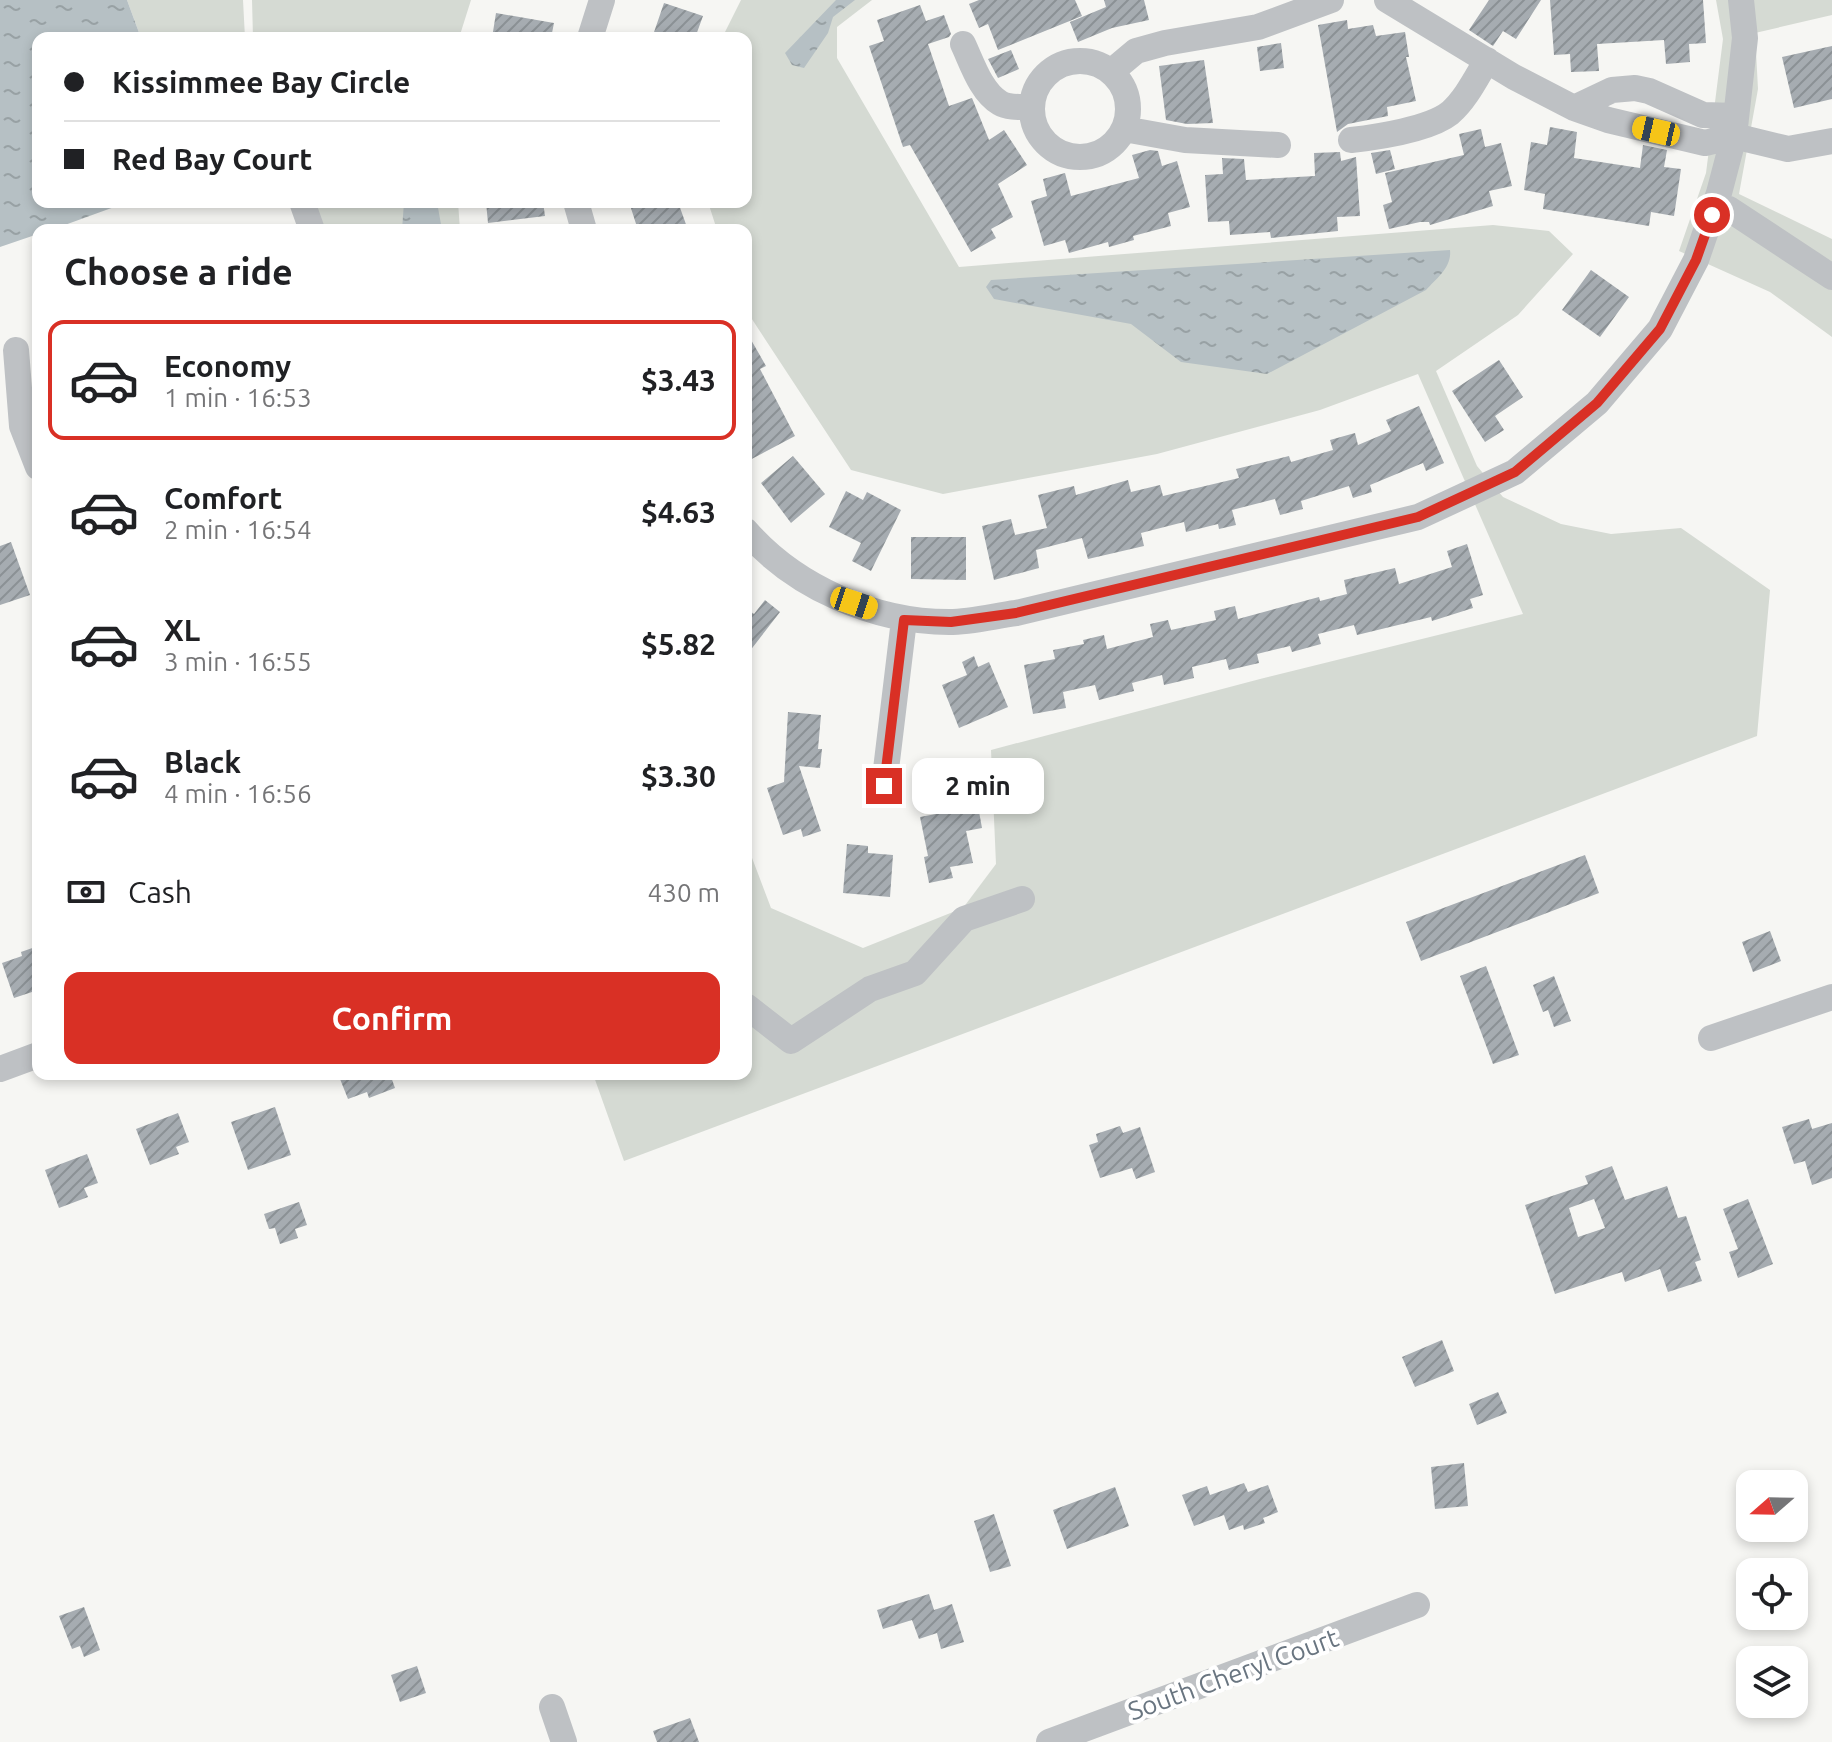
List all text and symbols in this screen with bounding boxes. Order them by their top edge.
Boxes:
text: Kissimmee Bay Circle [112,65,410,99]
car [1630,114,1682,148]
text: Red Bay Court [112,142,312,176]
route start [1694,197,1730,233]
text: Choose a ride [64,251,293,292]
icon: car [68,344,140,416]
text: Economy [164,349,291,383]
text: $3.43 [641,363,716,397]
text: 1 min · 16:53 [164,383,312,412]
icon: car [68,476,140,548]
text: Comfort [164,481,282,515]
text: $4.63 [641,495,716,529]
text: 2 min · 16:54 [164,515,312,544]
car [827,584,881,622]
icon: car [68,608,140,680]
text: XL [164,613,200,647]
text: $5.82 [641,627,716,661]
text: 3 min · 16:55 [164,647,312,676]
icon: car [68,740,140,812]
text: Black [164,745,241,779]
callout: 2 min [912,758,1044,814]
text: $3.30 [641,759,716,793]
route end [866,768,902,804]
text: 2 min [945,771,1011,800]
text: 4 min · 16:56 [164,779,312,808]
icon: cash [64,870,108,914]
text: Cash [128,875,192,909]
text: 430 m [648,878,720,907]
button: Confirm [64,972,720,1064]
north arrow [1736,1470,1808,1542]
map controls [1736,1470,1808,1718]
button: locate [1736,1558,1808,1630]
street label: South Cheryl Court [1124,1622,1342,1726]
button: layers [1736,1646,1808,1718]

